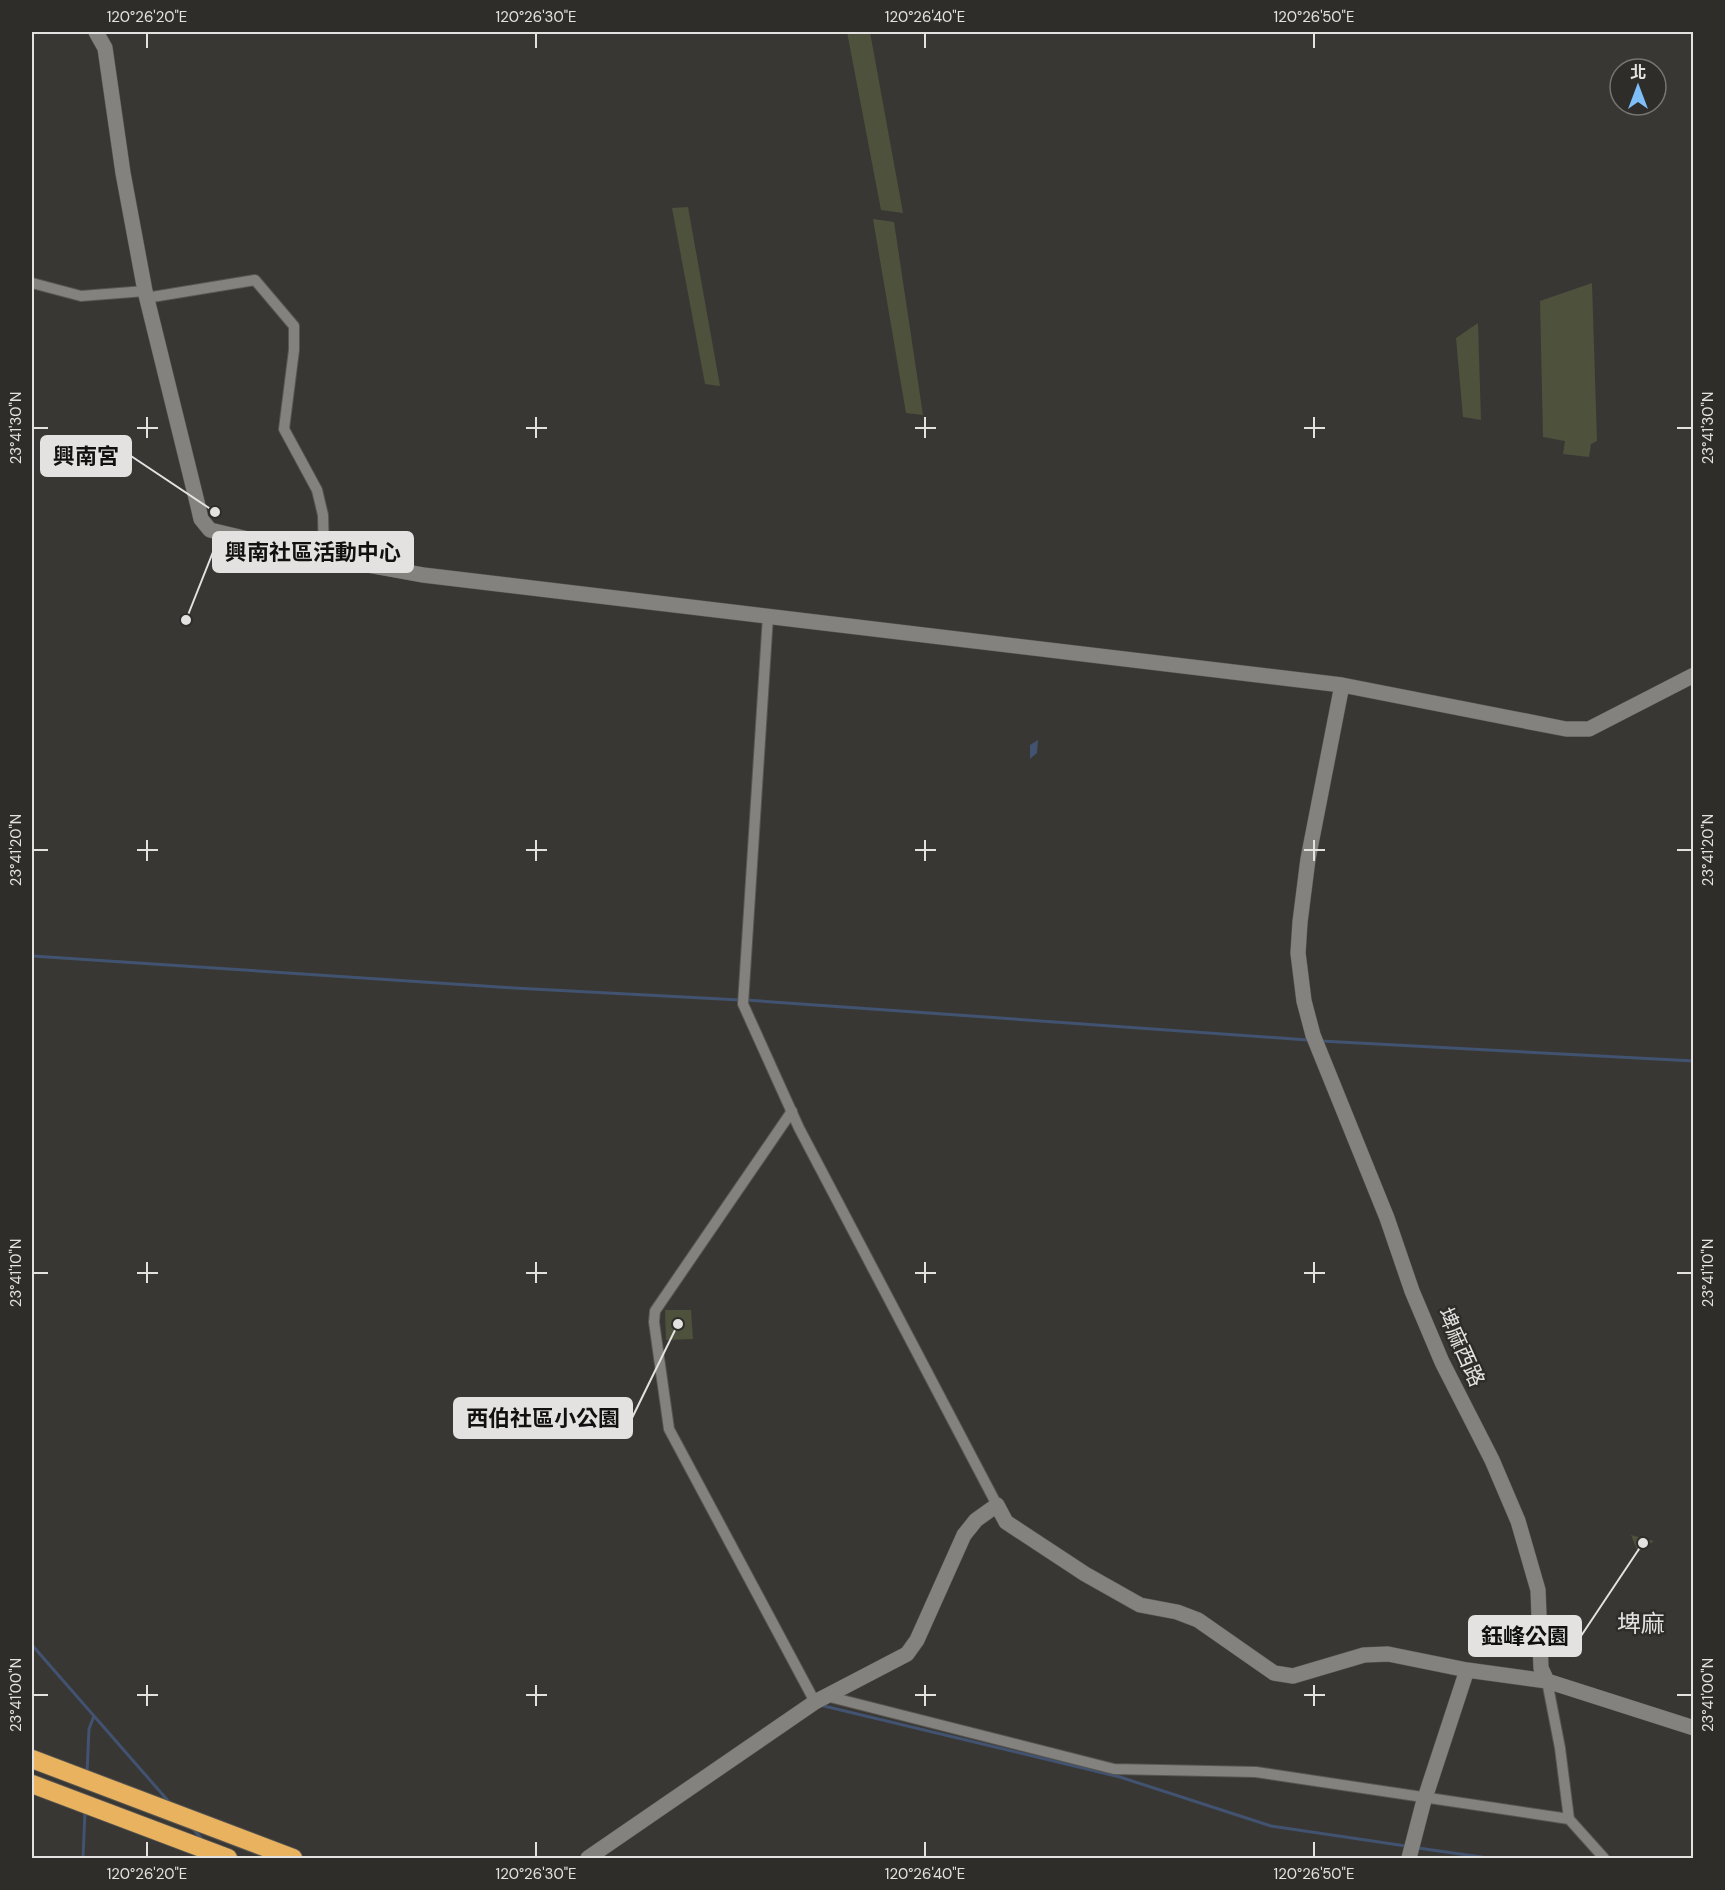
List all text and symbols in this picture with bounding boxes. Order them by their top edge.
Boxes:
text: 120°26'20"E [107,7,187,27]
text: 120°26'30"E [496,7,577,27]
text: 120°26'40"E [885,7,965,27]
text: 120°26'50"E [1274,7,1354,27]
north arrow [1608,57,1668,117]
text: 北 [1630,62,1646,83]
text: 23°41'30"N [6,392,26,464]
text: 23°41'30"N [1698,392,1718,464]
callout: 興南宮 [41,436,131,476]
text: 興南宮 [53,442,119,471]
callout: 興南社區活動中心 [213,532,413,572]
text: 興南社區活動中心 [225,538,401,567]
text: 23°41'20"N [6,814,26,886]
text: 23°41'20"N [1698,814,1718,886]
text: 23°41'10"N [6,1239,26,1307]
text: 23°41'10"N [1698,1239,1718,1307]
street label: 埤麻西路 [1431,1303,1491,1391]
callout: 西伯社區小公園 [454,1398,632,1438]
text: 西伯社區小公園 [466,1404,620,1433]
district label: 埤麻 [1617,1608,1665,1639]
callout: 鈺峰公園 [1469,1616,1581,1656]
text: 鈺峰公園 [1481,1622,1569,1651]
text: 23°41'00"N [6,1658,26,1732]
text: 23°41'00"N [1698,1658,1718,1732]
text: 120°26'20"E [107,1864,187,1884]
text: 120°26'30"E [496,1864,577,1884]
text: 120°26'40"E [885,1864,965,1884]
text: 120°26'50"E [1274,1864,1354,1884]

